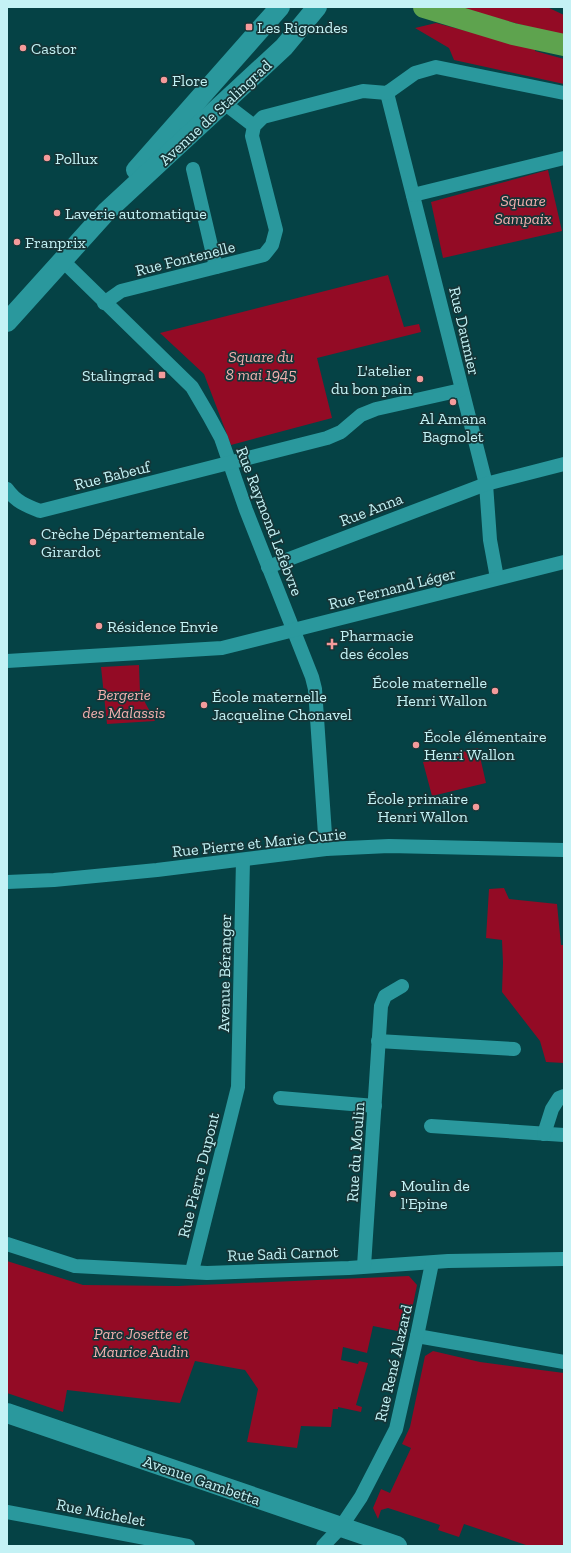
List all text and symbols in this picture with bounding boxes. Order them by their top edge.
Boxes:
place label: Les Rigondes [257,18,348,37]
marker: Les Rigondes [244,22,254,32]
place label: Castor [31,39,77,58]
marker: Castor [18,43,28,53]
street label: Avenue de Stalingrad [155,55,275,169]
place label: Flore [172,71,208,90]
marker: Flore [159,75,169,85]
place label: Pollux [55,149,98,168]
marker: Pollux [42,153,52,163]
park label: Square Sampaix [494,191,552,228]
place label: Laverie automatique [65,204,207,223]
marker: Laverie automatique [52,208,62,218]
place label: Franprix [25,233,86,252]
marker: Franprix [12,237,22,247]
street label: Rue Fontenelle [133,237,237,280]
street label: Rue Daumier [445,285,484,378]
park label: Square du 8 mai 1945 [225,347,297,384]
place label: L'atelier du bon pain [331,361,413,398]
place label: Stalingrad [82,366,154,385]
marker: Stalingrad [157,370,167,380]
marker: L'atelier du bon pain [415,374,425,384]
marker: Al Amana Bagnolet [448,397,458,407]
place label: Al Amana Bagnolet [420,409,487,446]
street label: Rue Raymond Lefebvre [232,444,307,599]
street label: Rue Babeuf [72,456,154,494]
street label: Rue Anna [337,489,406,530]
place label: Crèche Départementale Girardot [41,524,205,561]
marker: Crèche Départementale Girardot [28,537,38,547]
street label: Rue Fernand Léger [326,563,458,613]
place label: Résidence Envie [107,617,218,636]
marker: Résidence Envie [94,621,104,631]
place label: Pharmacie des écoles [340,626,414,663]
marker: Pharmacie des écoles [327,639,337,649]
place label: École maternelle Henri Wallon [372,673,488,710]
park label: Bergerie des Malassis [83,685,165,722]
marker: École maternelle Henri Wallon [490,686,500,696]
place label: École maternelle Jacqueline Chonavel [212,687,352,724]
marker: École maternelle Jacqueline Chonavel [199,700,209,710]
place label: École élémentaire Henri Wallon [424,727,547,764]
marker: École élémentaire Henri Wallon [411,740,421,750]
place label: École primaire Henri Wallon [367,789,469,826]
marker: École primaire Henri Wallon [471,802,481,812]
street label: Rue Pierre et Marie Curie [171,824,347,861]
street label: Avenue Béranger [214,914,235,1032]
street label: Rue du Moulin [343,1101,369,1203]
street label: Rue Pierre Dupont [174,1111,223,1240]
place label: Moulin de l'Epine [401,1176,470,1213]
marker: Moulin de l'Epine [388,1189,398,1199]
street label: Rue Sadi Carnot [227,1242,339,1265]
street label: Rue René Alazard [371,1302,416,1424]
park label: Parc Josette et Maurice Audin [93,1324,189,1361]
street label: Avenue Gambetta [141,1452,263,1509]
street label: Rue Michelet [55,1495,147,1530]

